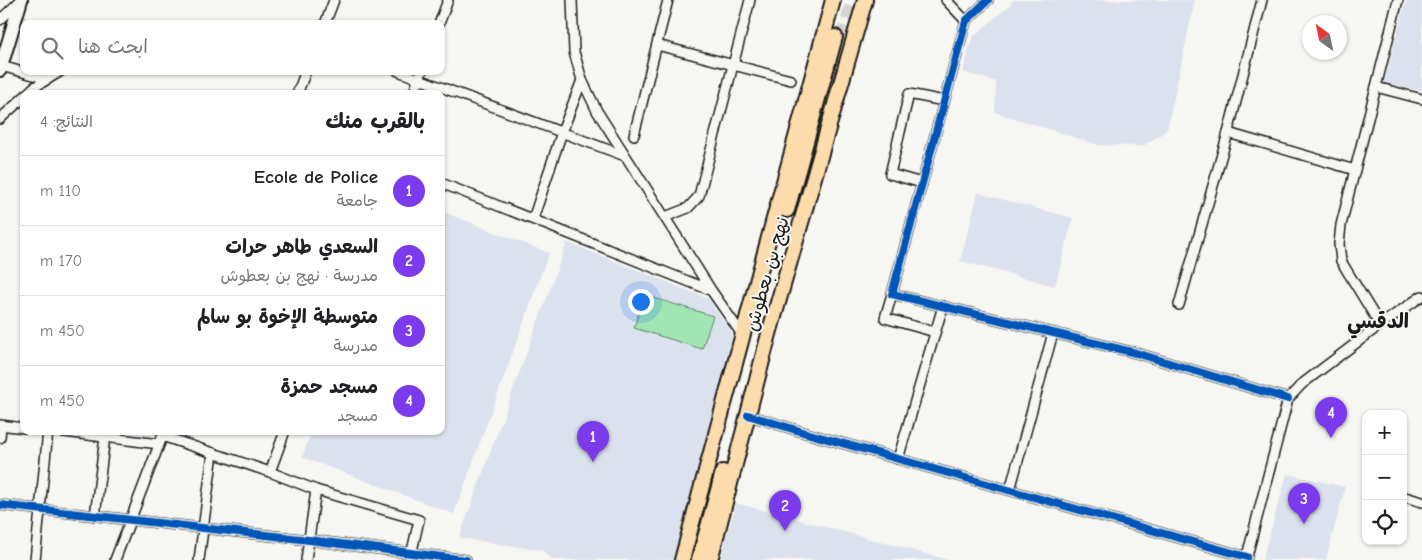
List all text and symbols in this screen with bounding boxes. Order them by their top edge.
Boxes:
north arrow [1302,15,1347,60]
search box [20,20,445,75]
icon: search [38,34,66,62]
text: ابحث هنا [78,36,148,58]
text: بالقرب منك [325,109,425,133]
text: النتائج: 4 [40,113,93,131]
text: Ecole de Police [254,166,378,188]
text: 110 m [40,182,81,200]
text: 1 [406,182,412,200]
text: جامعة [336,192,378,210]
street label: نهج بن بعطوش [740,214,795,334]
text: السعدي طاهر حرات [226,236,378,258]
text: 170 m [40,252,82,270]
text: 2 [405,252,413,270]
text: مدرسة · نهج بن بعطوش [221,267,378,285]
your location [628,289,654,315]
text: متوسطة الإخوة بو سالم [197,306,378,328]
district label: الدقسي [1347,310,1409,339]
text: 450 m [40,322,85,340]
text: 3 [405,322,413,340]
text: مدرسة [333,337,378,355]
text: مسجد حمزة [281,376,378,398]
text: 450 m [40,392,85,410]
text: 4 [405,392,413,410]
pin: 4 [1315,397,1347,438]
text: مسجد [337,407,378,425]
map controls [1362,410,1407,545]
button: + [1362,410,1407,455]
pin: 1 [577,421,609,462]
button: − [1362,455,1407,500]
pin: 3 [1288,483,1320,524]
pin: 2 [769,490,801,531]
button: locate [1362,500,1407,545]

